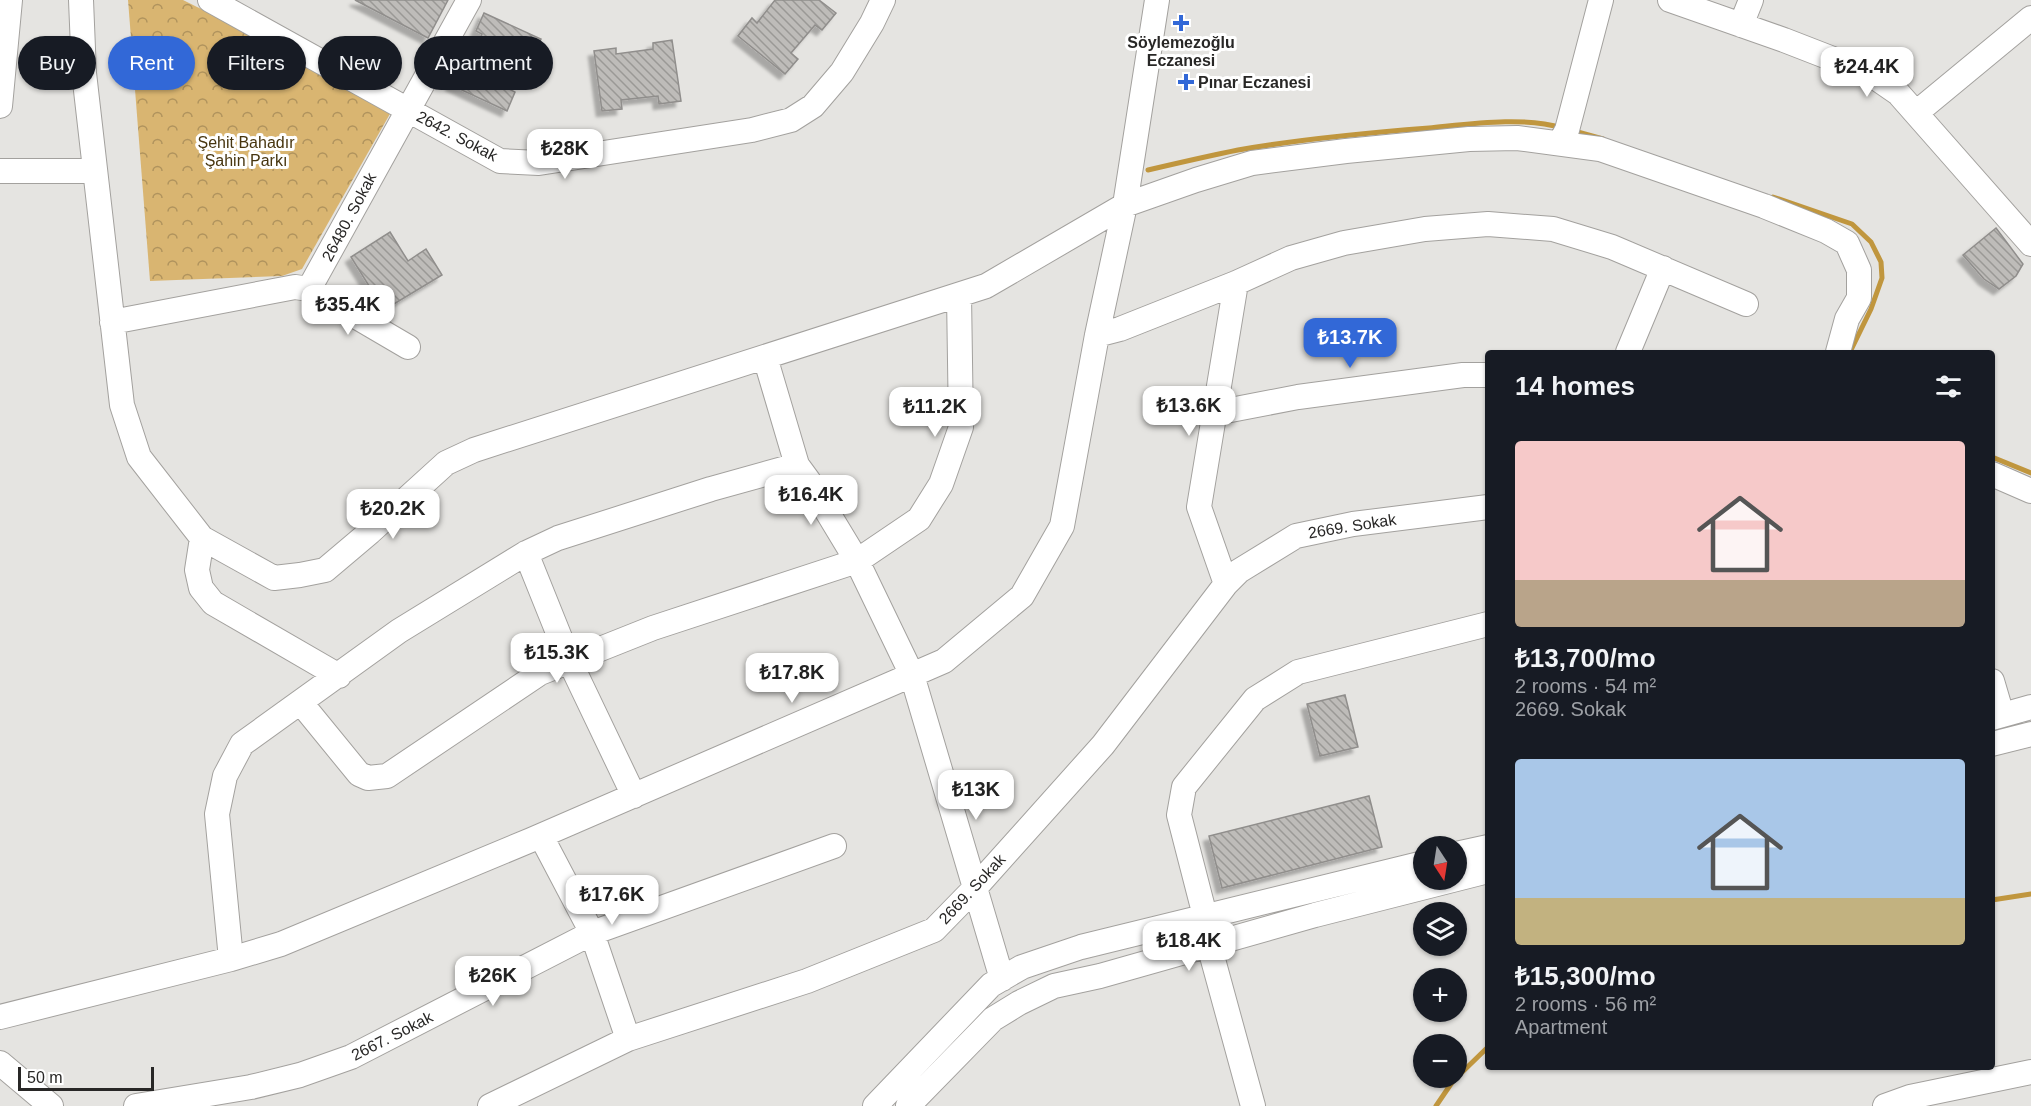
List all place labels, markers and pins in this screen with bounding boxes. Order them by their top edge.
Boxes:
marker: Söylemezoğlu Eczanesi [1174,16,1188,30]
place label: Söylemezoğlu Eczanesi [1127,34,1235,69]
pin: ₺24.4K [1818,47,1916,98]
place label: Pınar Eczanesi [1198,74,1311,91]
marker: Pınar Eczanesi [1179,75,1193,89]
pin: ₺28K [529,129,601,180]
pin: ₺35.4K [299,285,397,336]
pin: ₺13.7K [1301,318,1399,369]
pin: ₺13.6K [1140,386,1238,437]
pin: ₺11.2K [886,387,984,438]
pin: ₺16.4K [762,475,860,526]
pin: ₺20.2K [344,489,442,540]
pin: ₺15.3K [508,633,606,684]
pin: ₺17.8K [743,653,841,704]
pin: ₺13K [940,770,1012,821]
pin: ₺17.6K [563,875,661,926]
pin: ₺18.4K [1140,921,1238,972]
pin: ₺26K [457,956,529,1007]

